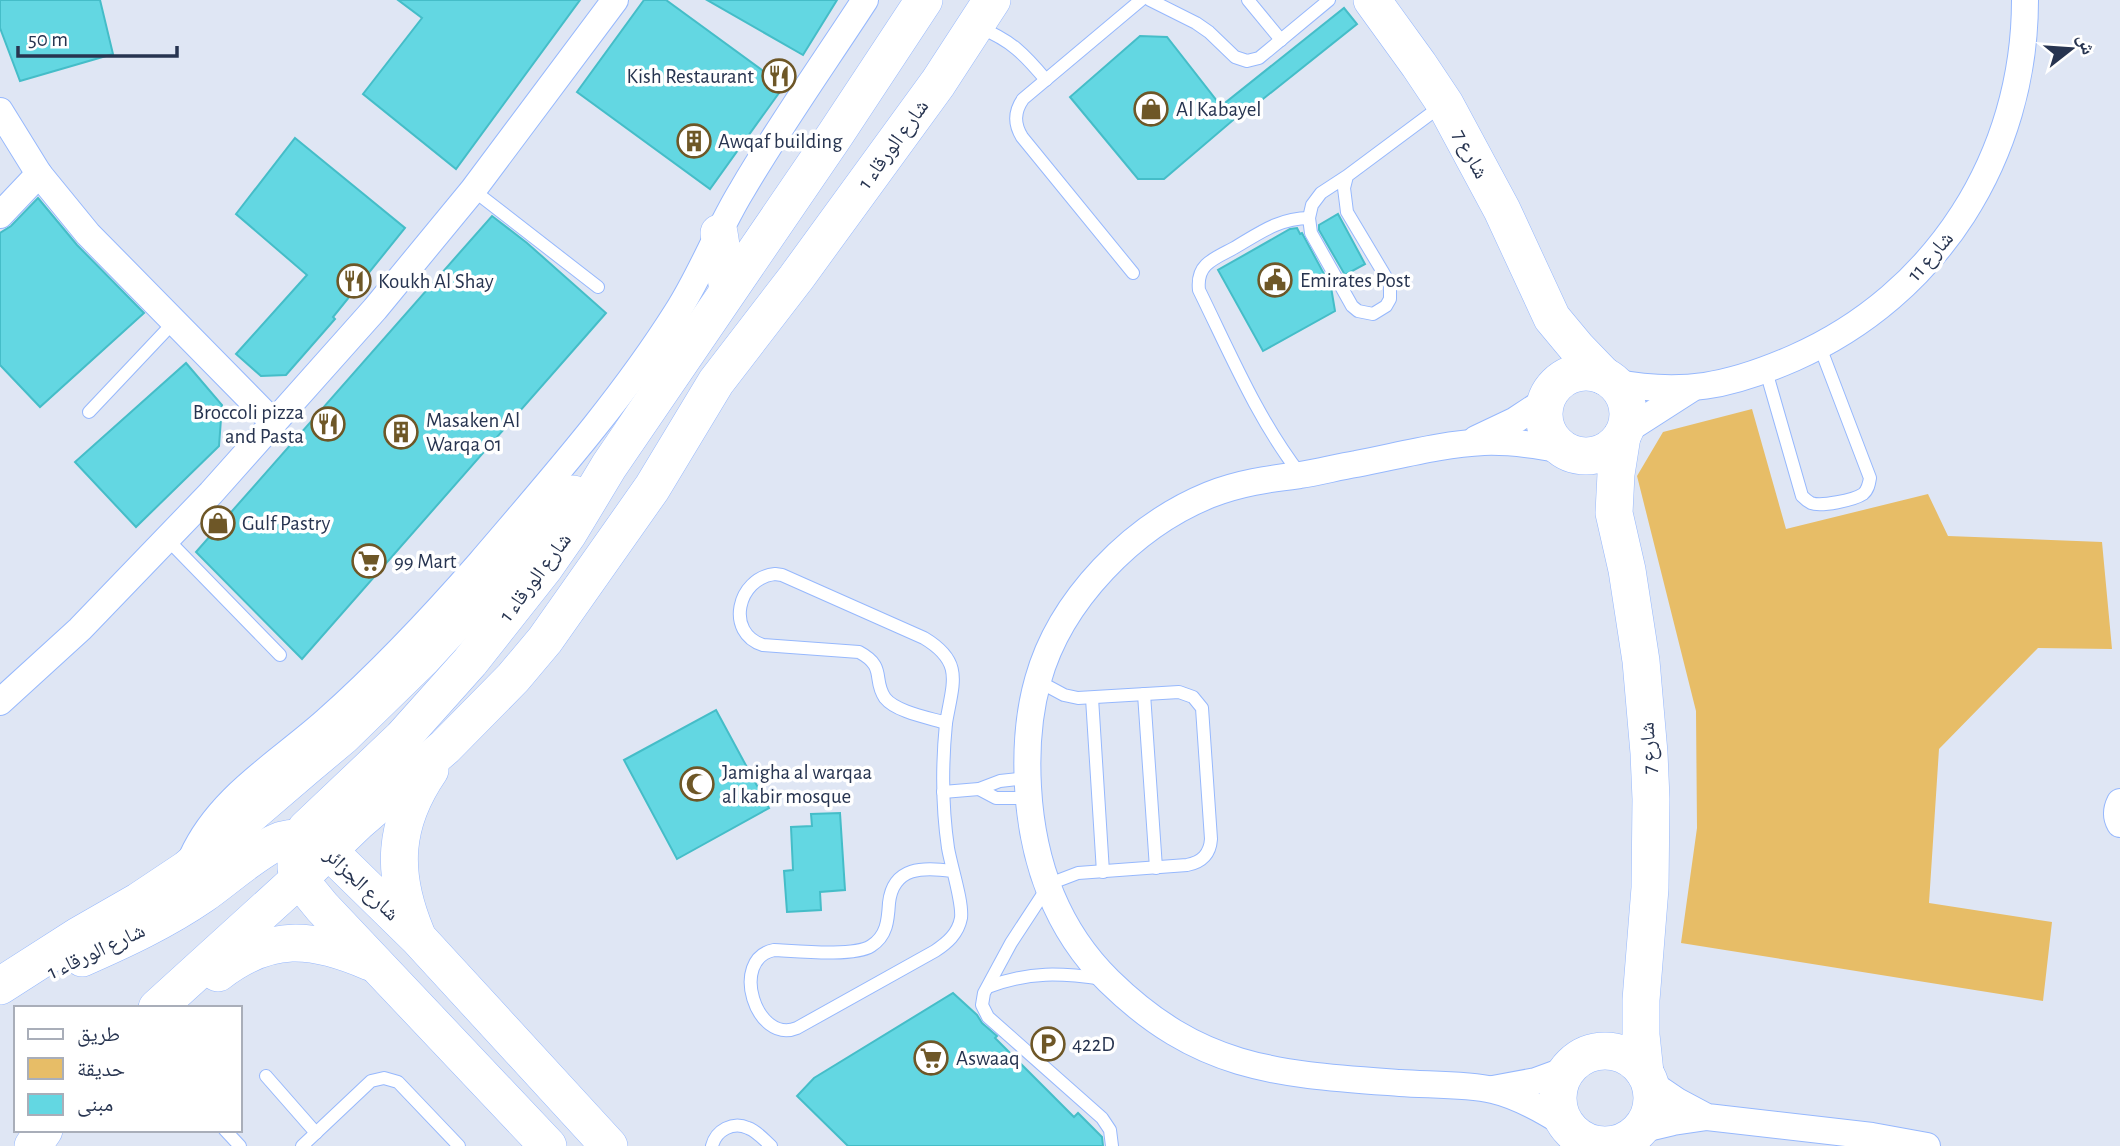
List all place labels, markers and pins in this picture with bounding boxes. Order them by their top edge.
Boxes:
restaurant icon: Kish Restaurant [760,57,798,95]
place label: Kish Restaurant [626,66,754,87]
shop icon: Al Kabayel [1132,90,1170,128]
place label: Al Kabayel [1176,99,1262,120]
building icon: Awqaf building [675,122,713,160]
place label: Awqaf building [718,131,843,152]
public building icon: Emirates Post [1256,261,1294,299]
restaurant icon: Koukh Al Shay [335,262,373,300]
place label: Emirates Post [1300,270,1411,291]
place label: Koukh Al Shay [378,271,494,292]
place label: Broccoli pizza and Pasta [193,402,304,447]
restaurant icon: Broccoli pizza and Pasta [309,405,347,443]
place label: Masaken Al Warqa 01 [426,410,520,455]
building icon: Masaken Al Warqa 01 [382,413,420,451]
shop icon: Gulf Pastry [199,504,237,542]
place label: Gulf Pastry [242,513,330,534]
supermarket icon: 99 Mart [350,542,388,580]
place label: 99 Mart [394,551,457,572]
place label: Jamigha al warqaa al kabir mosque [722,762,873,807]
mosque icon: Jamigha al warqaa al kabir mosque [678,765,716,803]
parking icon: 422D [1029,1025,1067,1063]
place label: 422D [1072,1034,1115,1055]
supermarket icon: Aswaaq [912,1039,950,1077]
place label: Aswaaq [956,1048,1020,1069]

